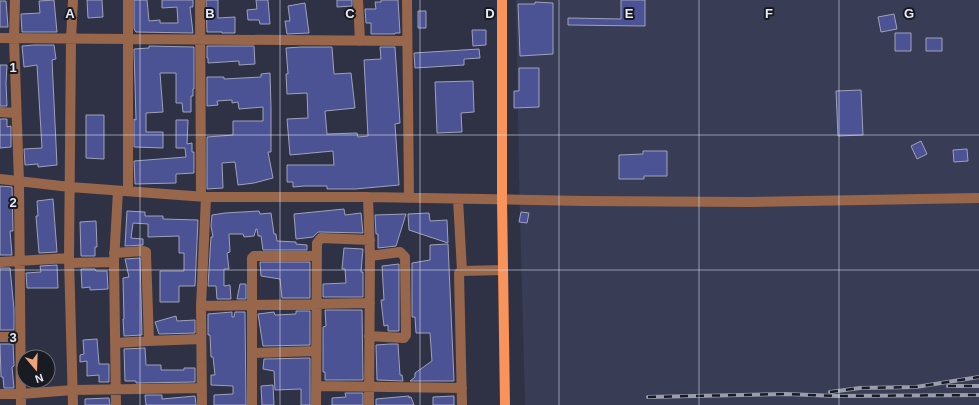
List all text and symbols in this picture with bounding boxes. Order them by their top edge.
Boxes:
text: A [65,6,75,21]
text: B [205,6,215,21]
text: C [345,6,355,21]
text: D [485,6,495,21]
text: E [625,6,634,21]
text: F [765,6,773,21]
text: G [904,6,914,21]
text: 1 [9,60,17,75]
text: 2 [9,195,17,210]
text: 3 [9,330,17,345]
north arrow [16,349,56,389]
text: N [33,371,45,385]

